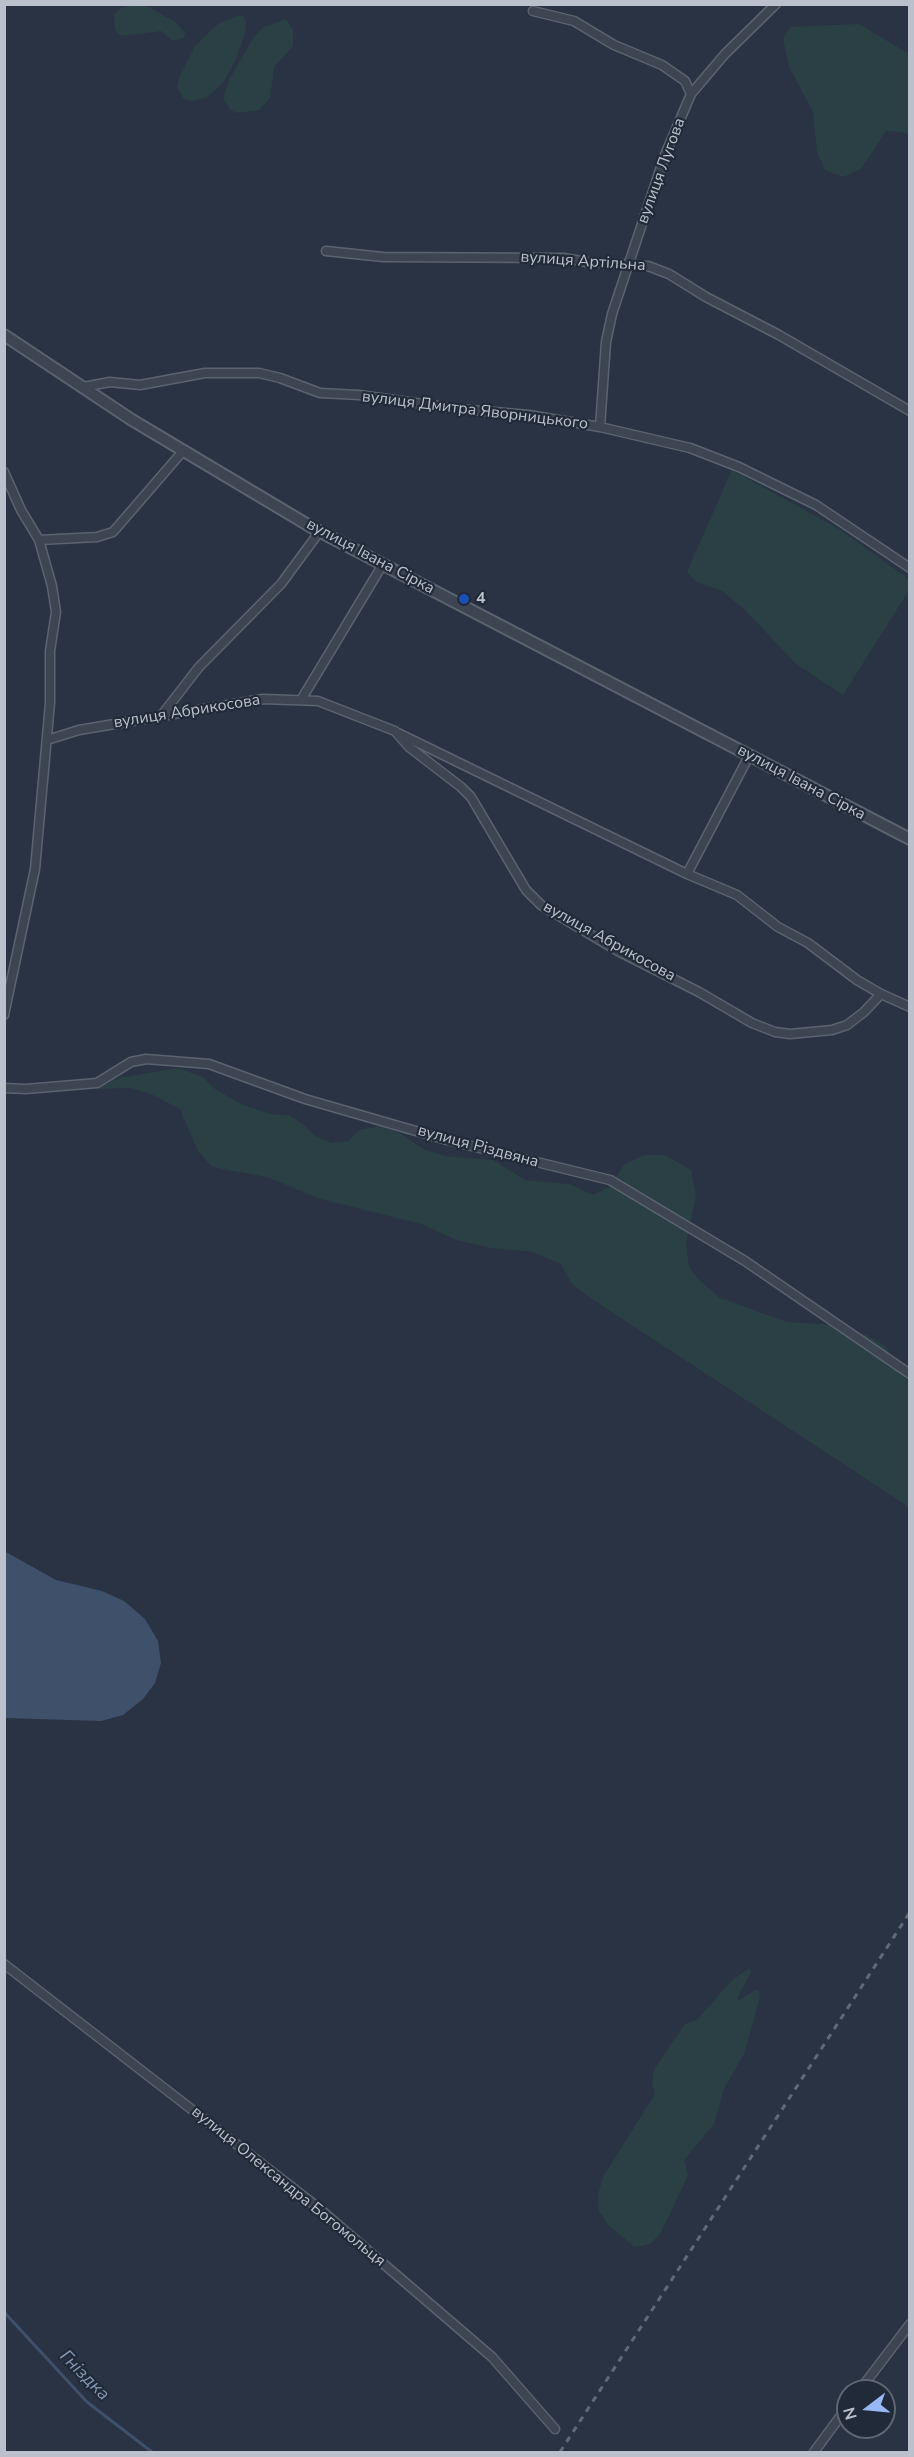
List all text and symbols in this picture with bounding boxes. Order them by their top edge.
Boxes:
street label: вулиця Лугова [634,116,690,226]
street label: вулиця Артільна [520,248,646,276]
street label: вулиця Дмитра Яворницького [361,388,589,434]
street label: вулиця Івана Сірка [303,515,437,599]
place label: 4 [476,589,486,609]
marker: 4 [457,592,471,606]
street label: вулиця Абрикосова [112,691,262,733]
street label: вулиця Івана Сірка [734,741,868,825]
street label: вулиця Абрикосова [540,898,678,986]
street label: вулиця Різдвяна [415,1122,541,1172]
street label: вулиця Олександра Богомольця [187,2103,389,2271]
water label: Гніздка [54,2346,114,2406]
north arrow [836,2379,896,2439]
text: N [838,2405,863,2422]

